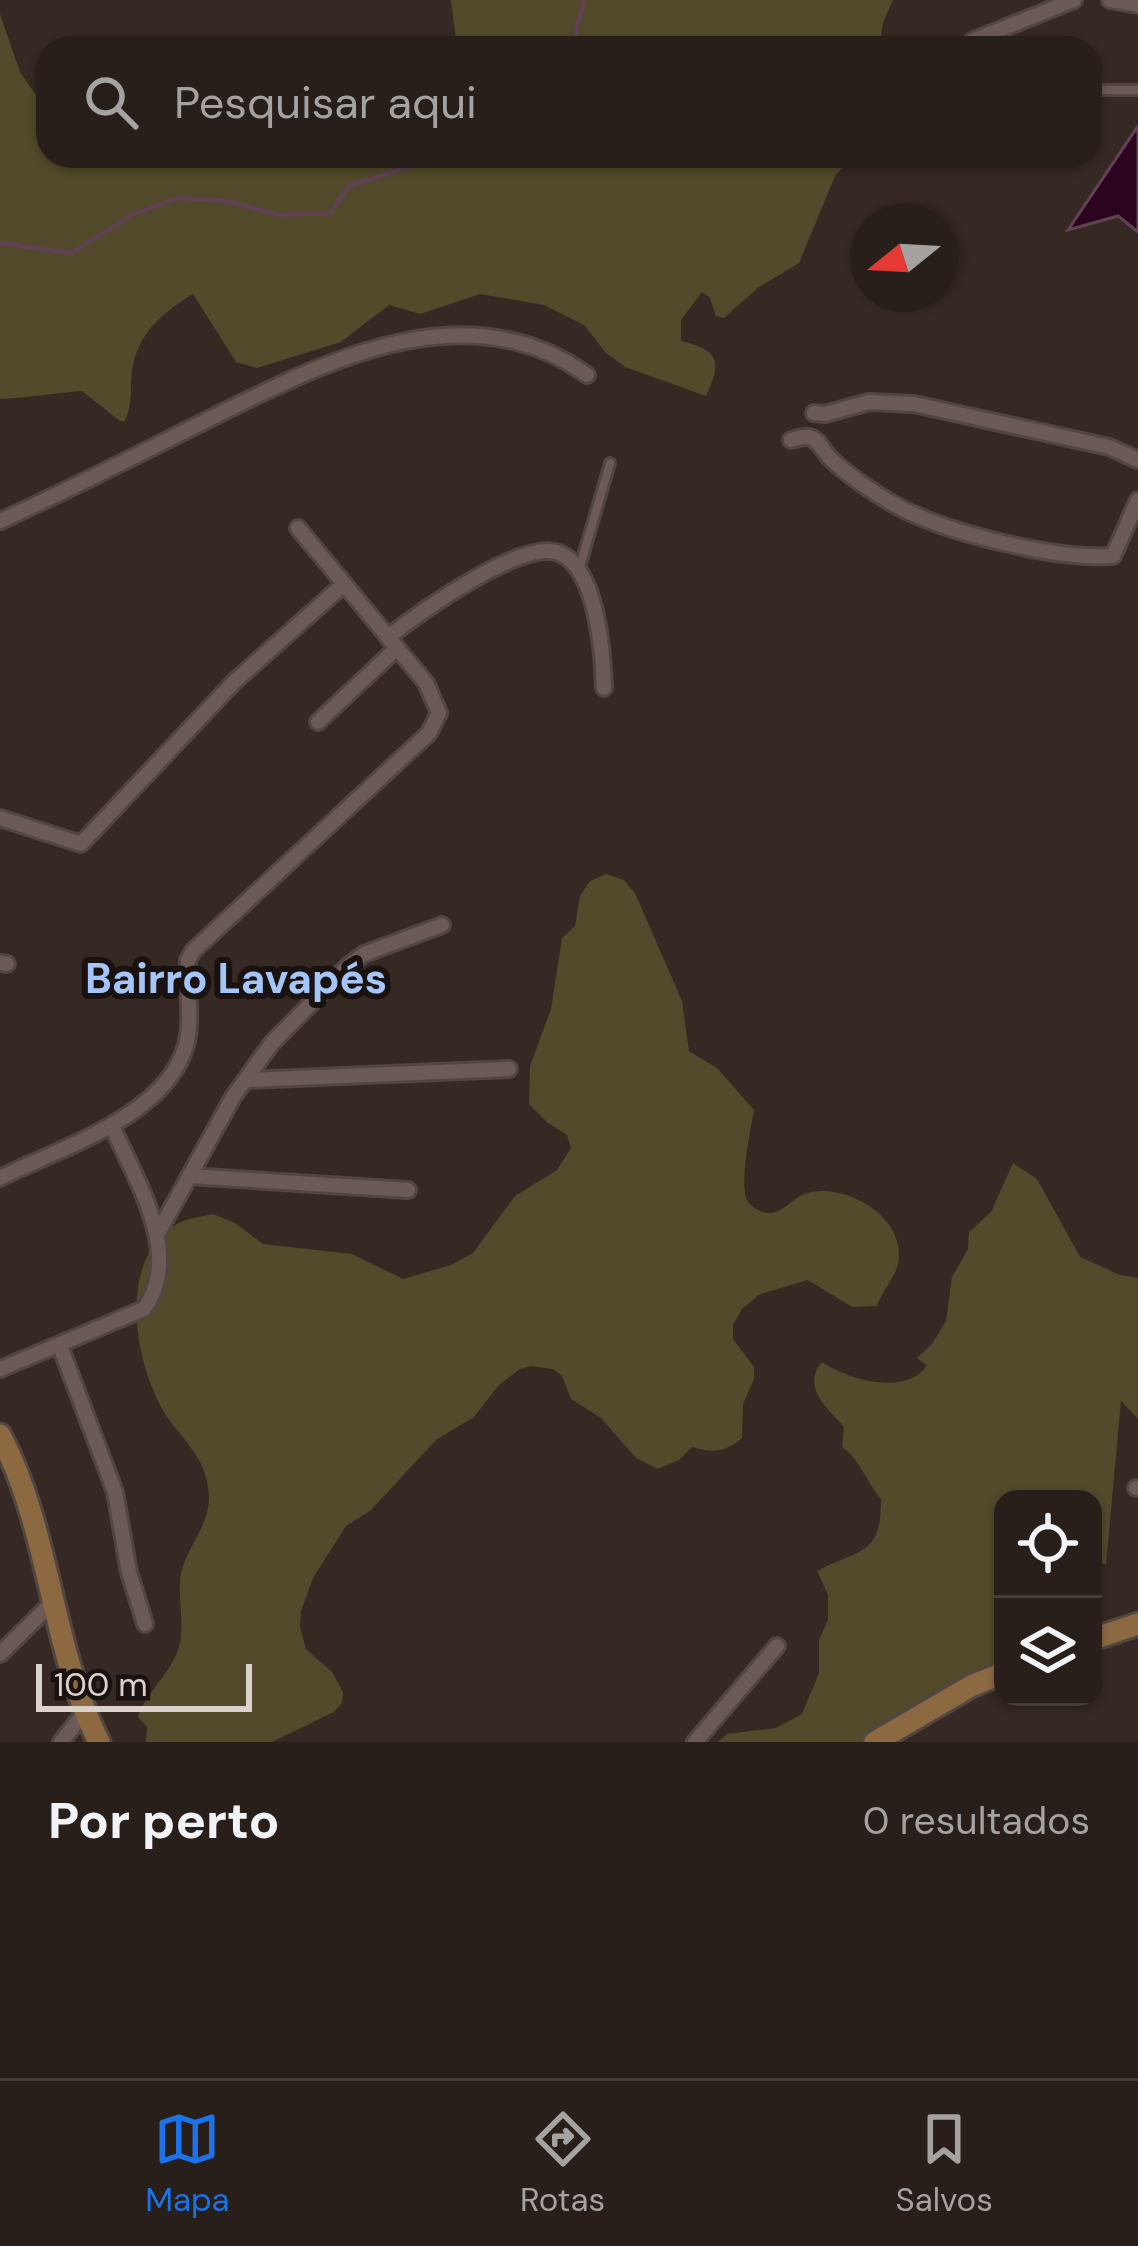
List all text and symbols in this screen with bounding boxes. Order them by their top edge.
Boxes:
search box [36,36,1102,168]
icon: search [78,69,144,135]
text: Pesquisar aqui [174,73,477,132]
north arrow [850,204,958,312]
district label: Bairro Lavapés [85,951,387,1006]
map controls [994,1490,1102,1706]
button: locate [994,1490,1102,1598]
button: layers [994,1598,1102,1706]
scale bar [36,1658,252,1711]
text: 100 m [54,1663,148,1706]
text: Por perto [48,1787,280,1854]
text: 0 resultados [863,1795,1090,1846]
tab: Mapa [145,2106,230,2221]
tab: Rotas [520,2106,605,2221]
tab: Salvos [896,2106,993,2221]

